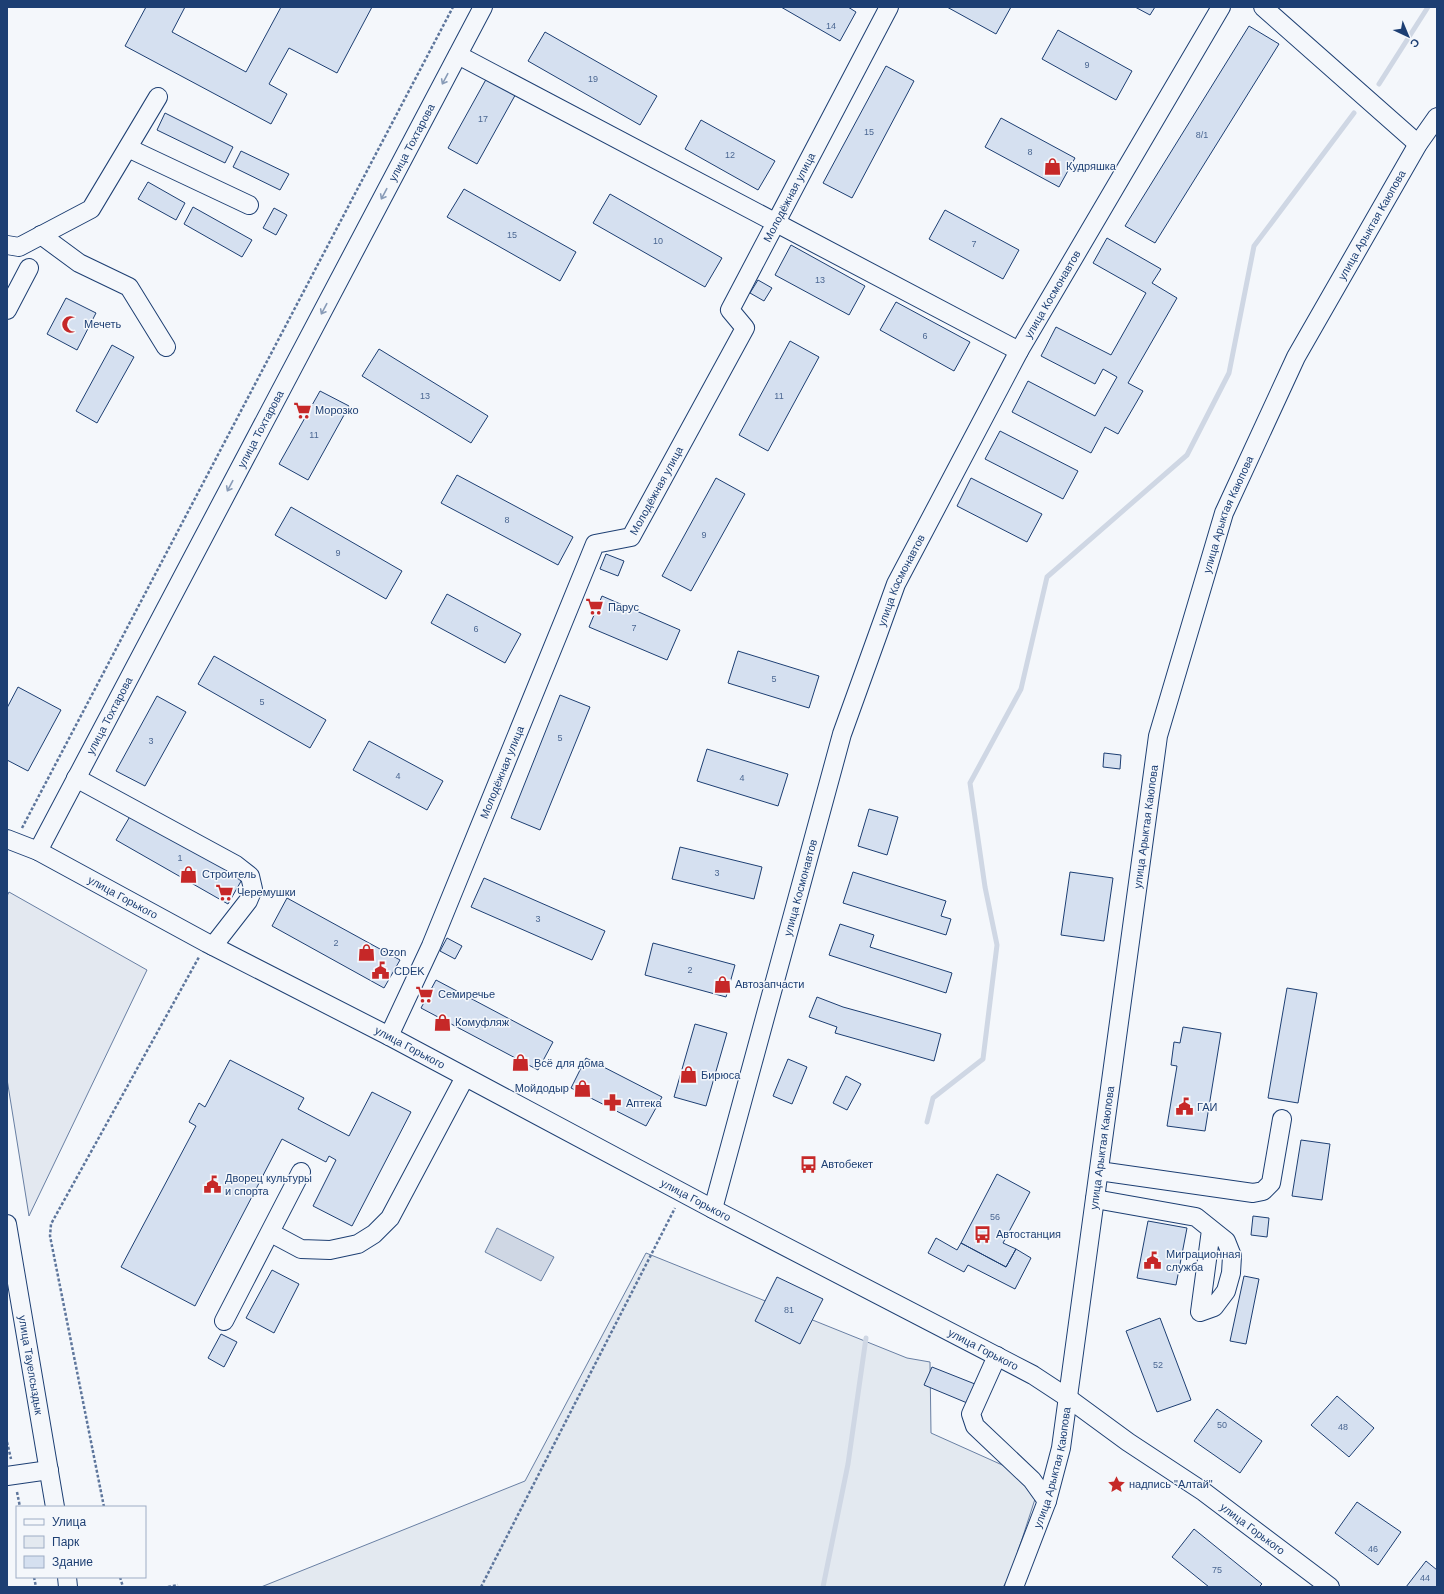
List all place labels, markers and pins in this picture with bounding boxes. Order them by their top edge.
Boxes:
shop icon: Кудряшка [1043,156,1063,176]
place label: Кудряшка [1066,160,1117,172]
mosque icon: Мечеть [61,314,81,334]
place label: Мечеть [84,318,122,330]
supermarket icon: Морозко [292,400,312,420]
place label: Морозко [315,404,359,416]
supermarket icon: Парус [585,597,605,617]
place label: Парус [608,601,639,613]
shop icon: Строитель [179,864,199,884]
place label: Строитель [202,868,256,880]
supermarket icon: Черемушки [214,882,234,902]
place label: Черемушки [237,886,296,898]
shop icon: Ozon [357,942,377,962]
place label: Ozon [380,946,406,958]
public building icon: CDEK [371,961,391,981]
place label: CDEK [394,965,425,977]
shop icon: Автозапчасти [712,974,732,994]
place label: Автозапчасти [735,978,805,990]
supermarket icon: Семиречье [415,984,435,1004]
place label: Семиречье [438,988,495,1000]
shop icon: Комуфляж [432,1012,452,1032]
place label: Комуфляж [455,1016,510,1028]
shop icon: Всё для дома [511,1053,531,1073]
place label: Всё для дома [534,1057,605,1069]
shop icon: Бирюса [678,1065,698,1085]
place label: Бирюса [701,1069,741,1081]
shop icon: Мойдодыр [572,1078,592,1098]
place label: Мойдодыр [515,1082,569,1094]
pharmacy icon: Аптека [603,1093,623,1113]
place label: Аптека [626,1097,662,1109]
public building icon: ГАИ [1174,1097,1194,1117]
place label: ГАИ [1197,1101,1217,1113]
bus stop icon: Автобекет [798,1154,818,1174]
place label: Автобекет [821,1158,873,1170]
place label: Дворец культуры и спорта [225,1172,312,1197]
public building icon: Дворец культуры и спорта [202,1174,222,1194]
bus stop icon: Автостанция [973,1224,993,1244]
place label: Автостанция [996,1228,1061,1240]
place label: Миграционная служба [1166,1248,1240,1273]
public building icon: Миграционная служба [1143,1250,1163,1270]
place icon: надпись "Алтай" [1106,1474,1126,1494]
place label: надпись "Алтай" [1129,1478,1213,1490]

